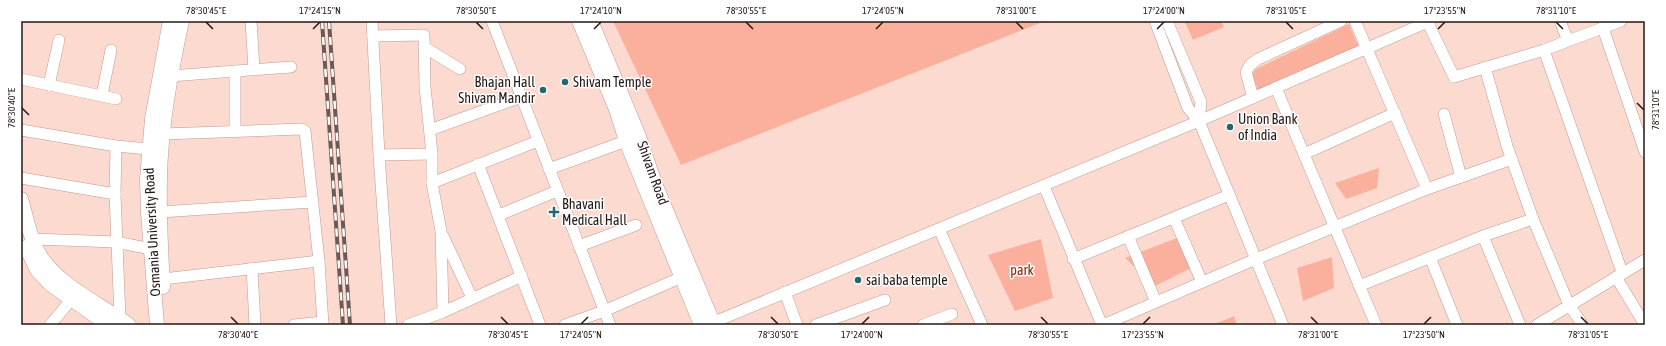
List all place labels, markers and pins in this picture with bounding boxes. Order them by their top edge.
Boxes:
place label: Bhajan Hall Shivam Mandir [458,74,536,106]
place label: Shivam Temple [573,74,651,90]
marker: Shivam Temple [560,77,570,87]
marker: Bhajan Hall Shivam Mandir [538,85,548,95]
place label: Union Bank of India [1238,111,1298,143]
marker: Union Bank of India [1225,122,1235,132]
place label: Bhavani Medical Hall [562,196,627,228]
marker: Bhavani Medical Hall [549,207,559,217]
place label: sai baba temple [866,272,948,288]
marker: sai baba temple [853,275,863,285]

